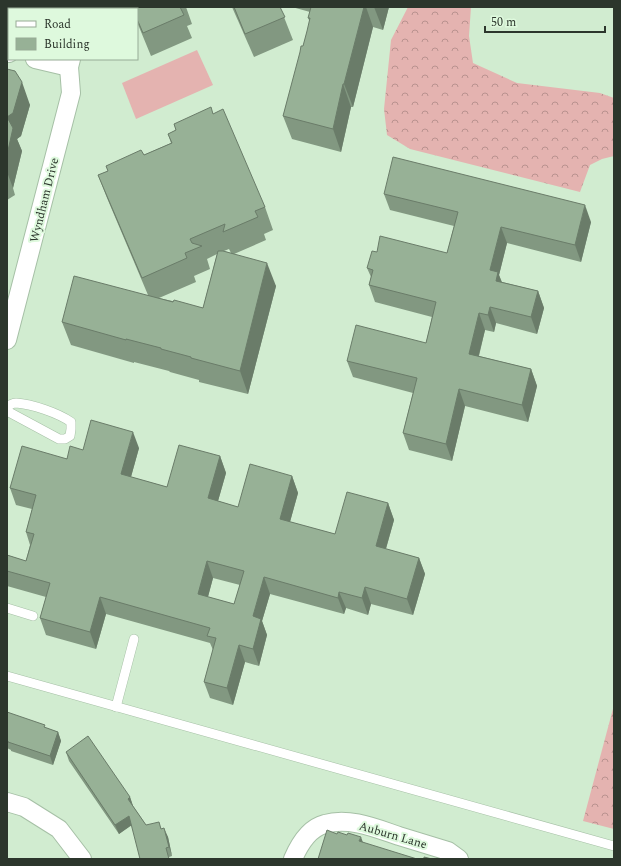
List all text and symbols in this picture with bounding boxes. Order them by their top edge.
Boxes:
legend [8,8,138,60]
scale bar [485,8,605,34]
text: 50 m [491,13,516,32]
text: Road [44,15,71,34]
text: Building [44,35,90,54]
street label: Wyndham Drive [25,156,64,244]
street label: Auburn Lane [357,817,429,854]

